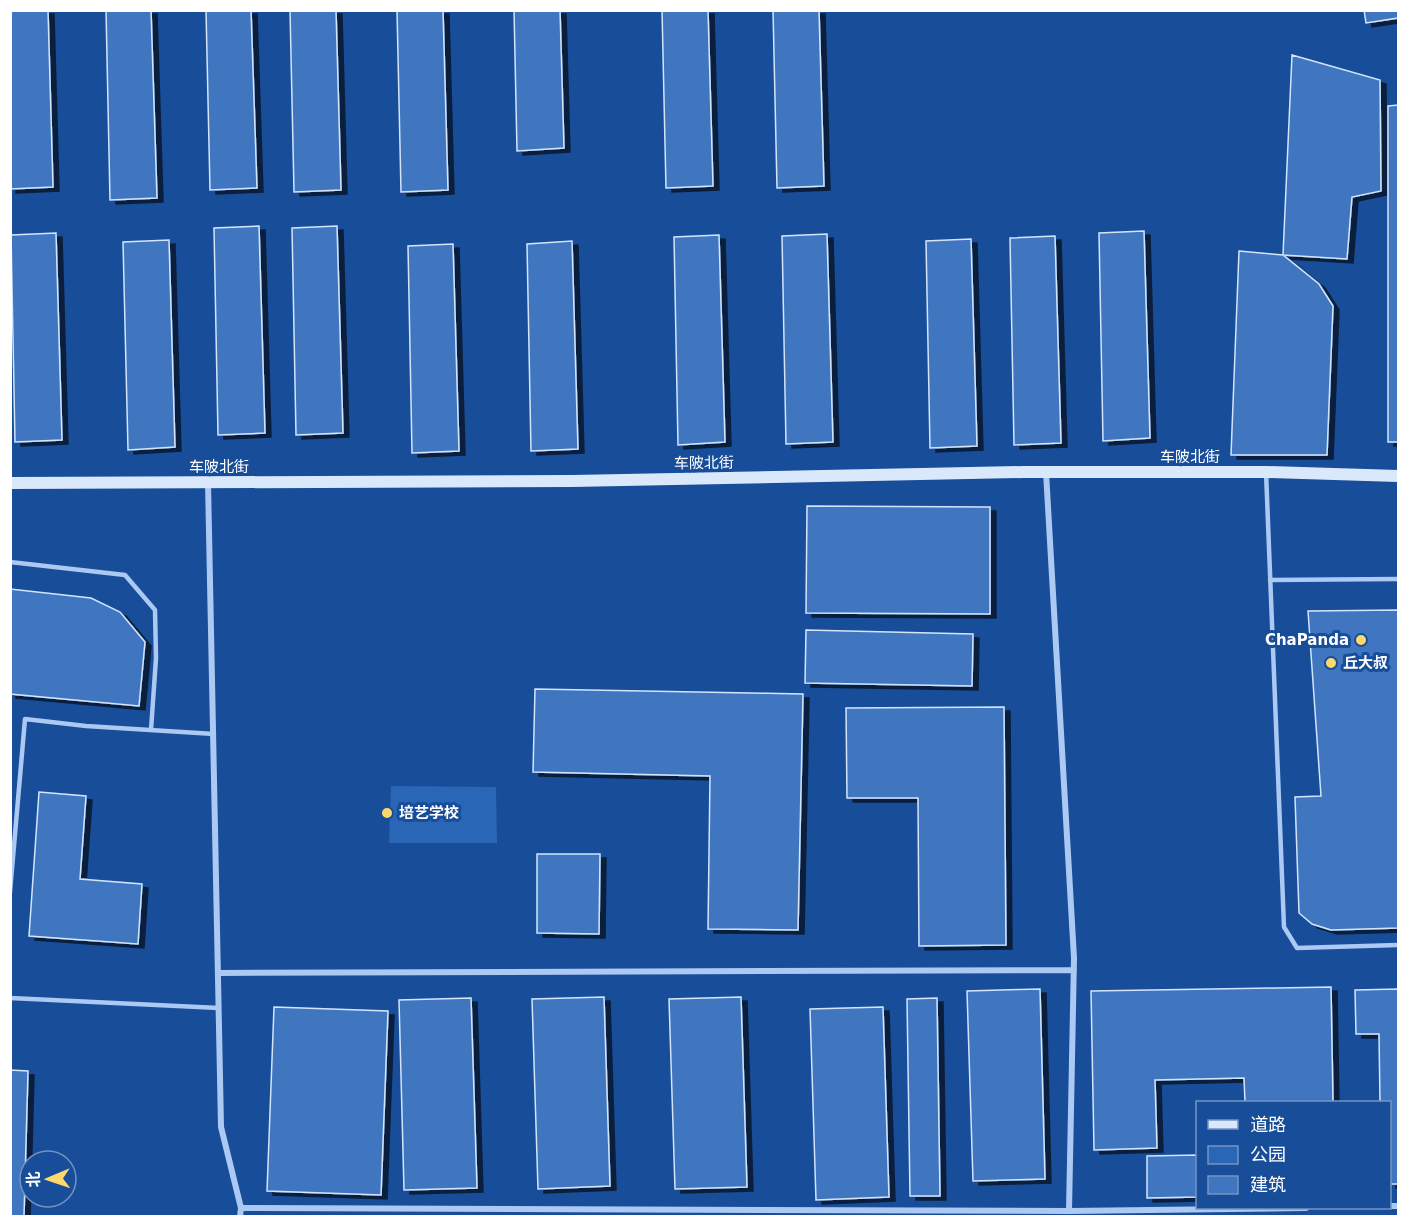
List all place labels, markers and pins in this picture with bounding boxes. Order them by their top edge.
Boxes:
place label: ChaPanda [1265,631,1349,649]
marker: ChaPanda [1354,633,1368,647]
place label: 丘大叔 [1343,654,1388,672]
marker: 丘大叔 [1324,656,1338,670]
place label: 培艺学校 [399,804,459,822]
marker: 培艺学校 [380,806,394,820]

